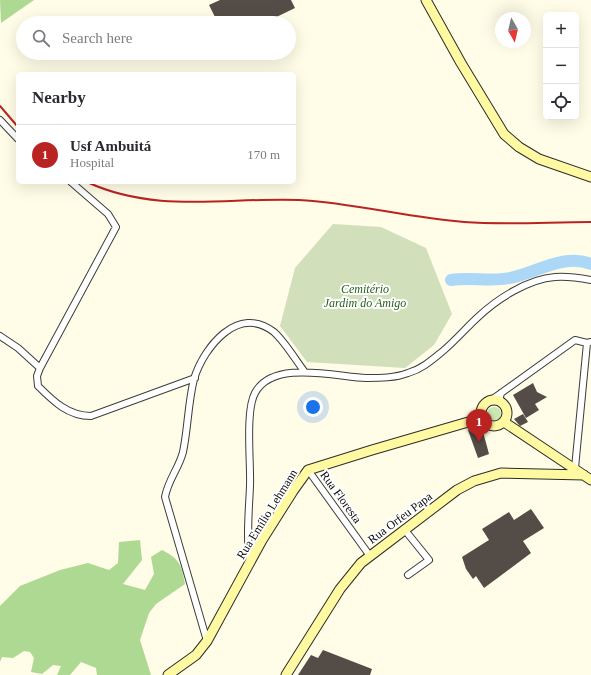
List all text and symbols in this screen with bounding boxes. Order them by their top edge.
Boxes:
north arrow [495,12,531,48]
map controls [543,12,579,120]
button: + [543,12,579,48]
search box [16,16,296,60]
icon: search [30,27,52,49]
text: Search here [62,30,132,46]
button: − [543,48,579,84]
button: locate [543,84,579,120]
text: Nearby [32,88,86,107]
text: Usf Ambuitá [70,138,151,154]
text: 1 [42,147,48,162]
text: 170 m [247,147,280,162]
text: Hospital [70,155,114,170]
park label: Cemitério Jardim do Amigo [324,282,406,310]
your location [303,397,323,417]
pin: 1 [466,409,492,442]
street label: Rua Emílio Lehmann [234,466,300,562]
street label: Rua Floresta [317,468,365,526]
street label: Rua Orfeu Papa [365,489,435,547]

